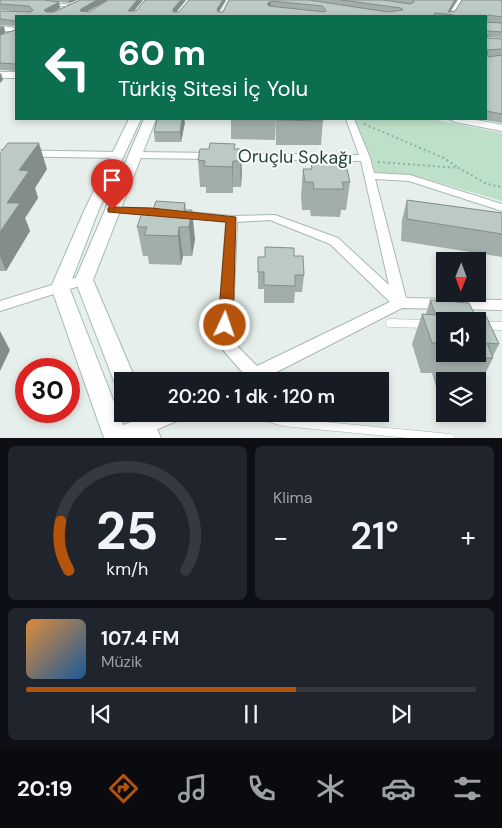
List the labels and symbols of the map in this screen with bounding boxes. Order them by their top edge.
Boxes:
street label: Oruçlu Sokağı [238,144,352,170]
pin [91,159,133,210]
north arrow [436,252,486,302]
position arrow [198,298,250,350]
speed limit sign: 30 [15,358,80,423]

